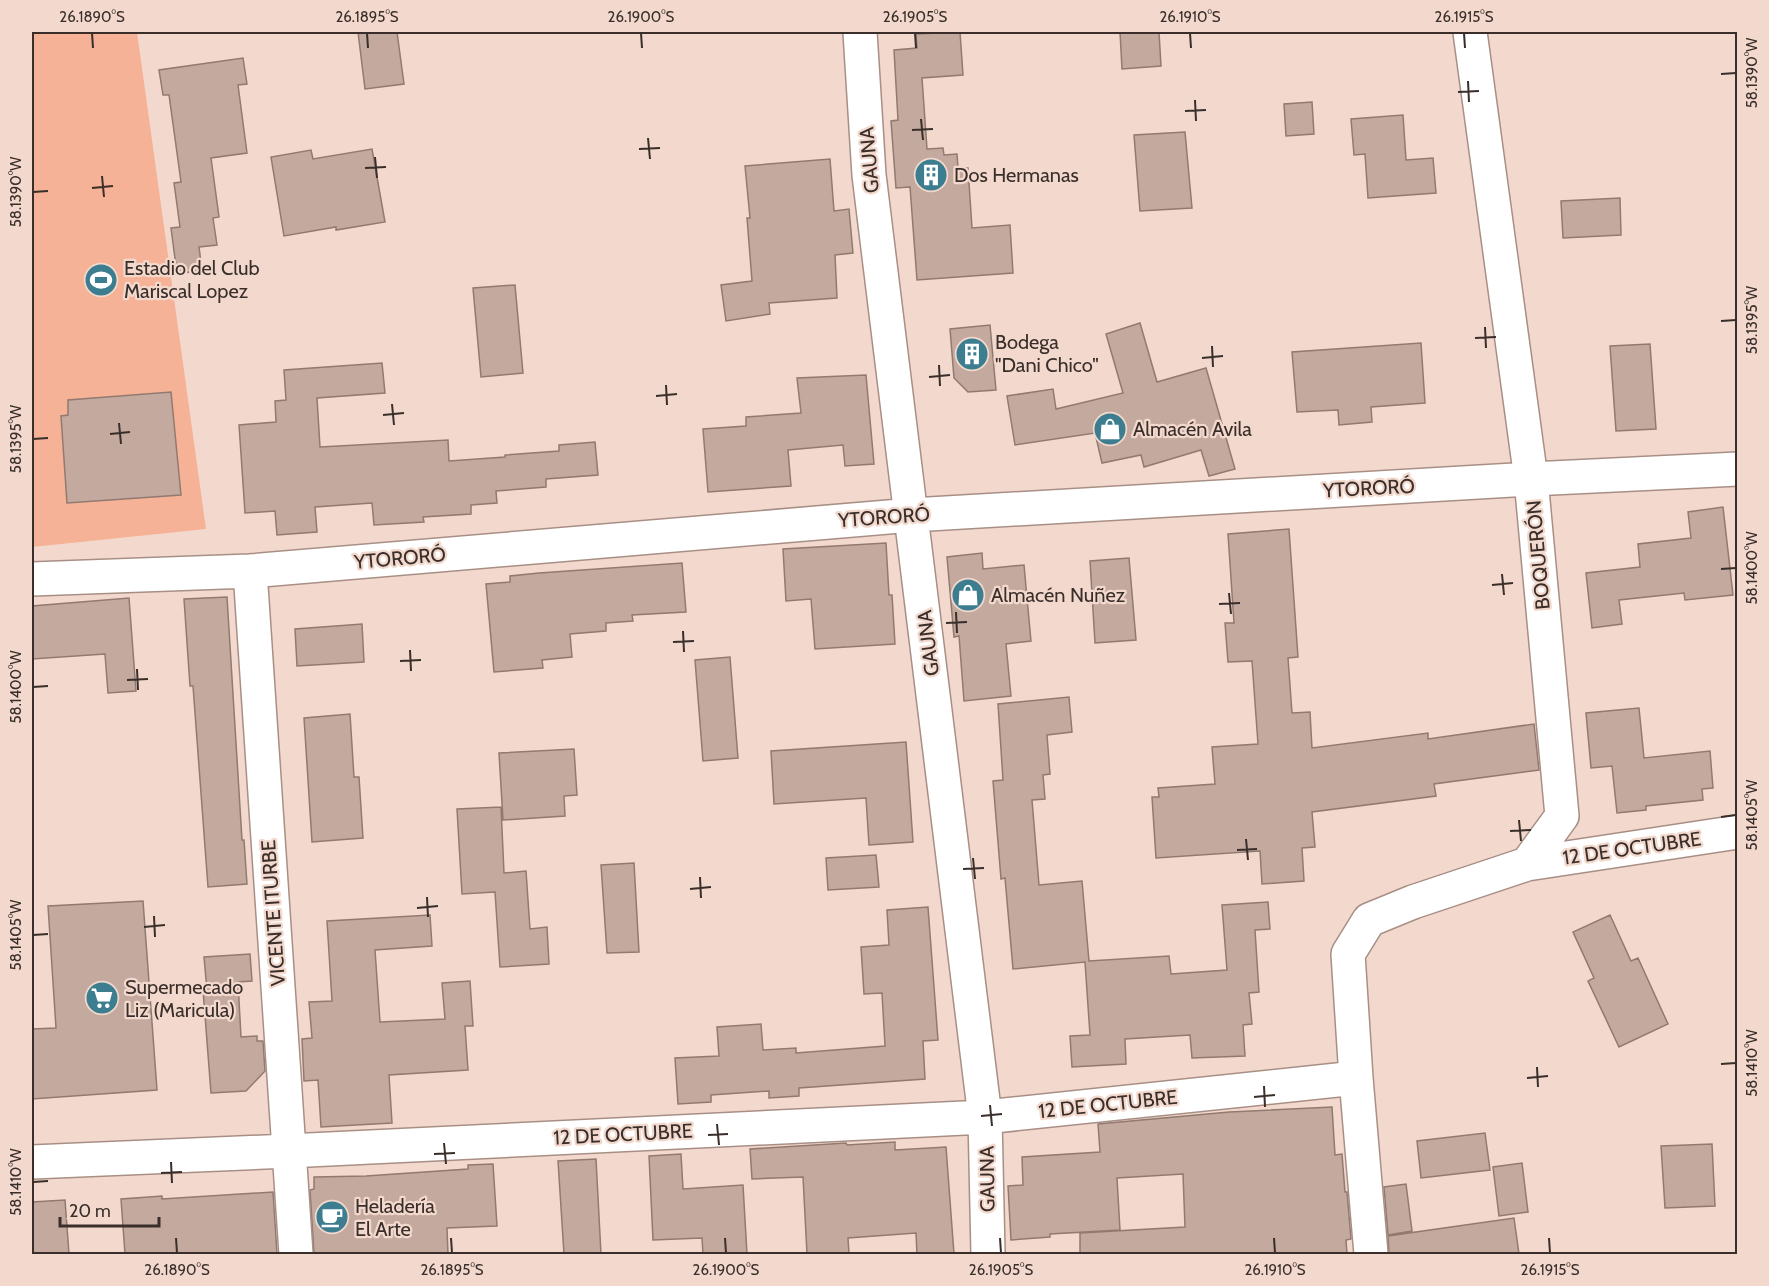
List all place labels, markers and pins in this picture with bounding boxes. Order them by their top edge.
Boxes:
building icon: Dos Hermanas [913,157,949,193]
place label: Dos Hermanas [954,163,1079,187]
place label: Estadio del Club Mariscal Lopez [124,256,260,303]
sports icon: Estadio del Club Mariscal Lopez [83,262,119,298]
place label: Bodega "Dani Chico" [995,330,1099,377]
building icon: Bodega "Dani Chico" [954,336,990,372]
shop icon: Almacén Avila [1092,411,1128,447]
place label: Almacén Avila [1133,417,1252,441]
shop icon: Almacén Nuñez [950,577,986,613]
place label: Almacén Nuñez [991,583,1125,607]
place label: Supermecado Liz (Maricula) [125,975,243,1022]
supermarket icon: Supermecado Liz (Maricula) [84,980,120,1016]
place label: Heladería El Arte [355,1194,435,1241]
cafe icon: Heladería El Arte [314,1199,350,1235]

